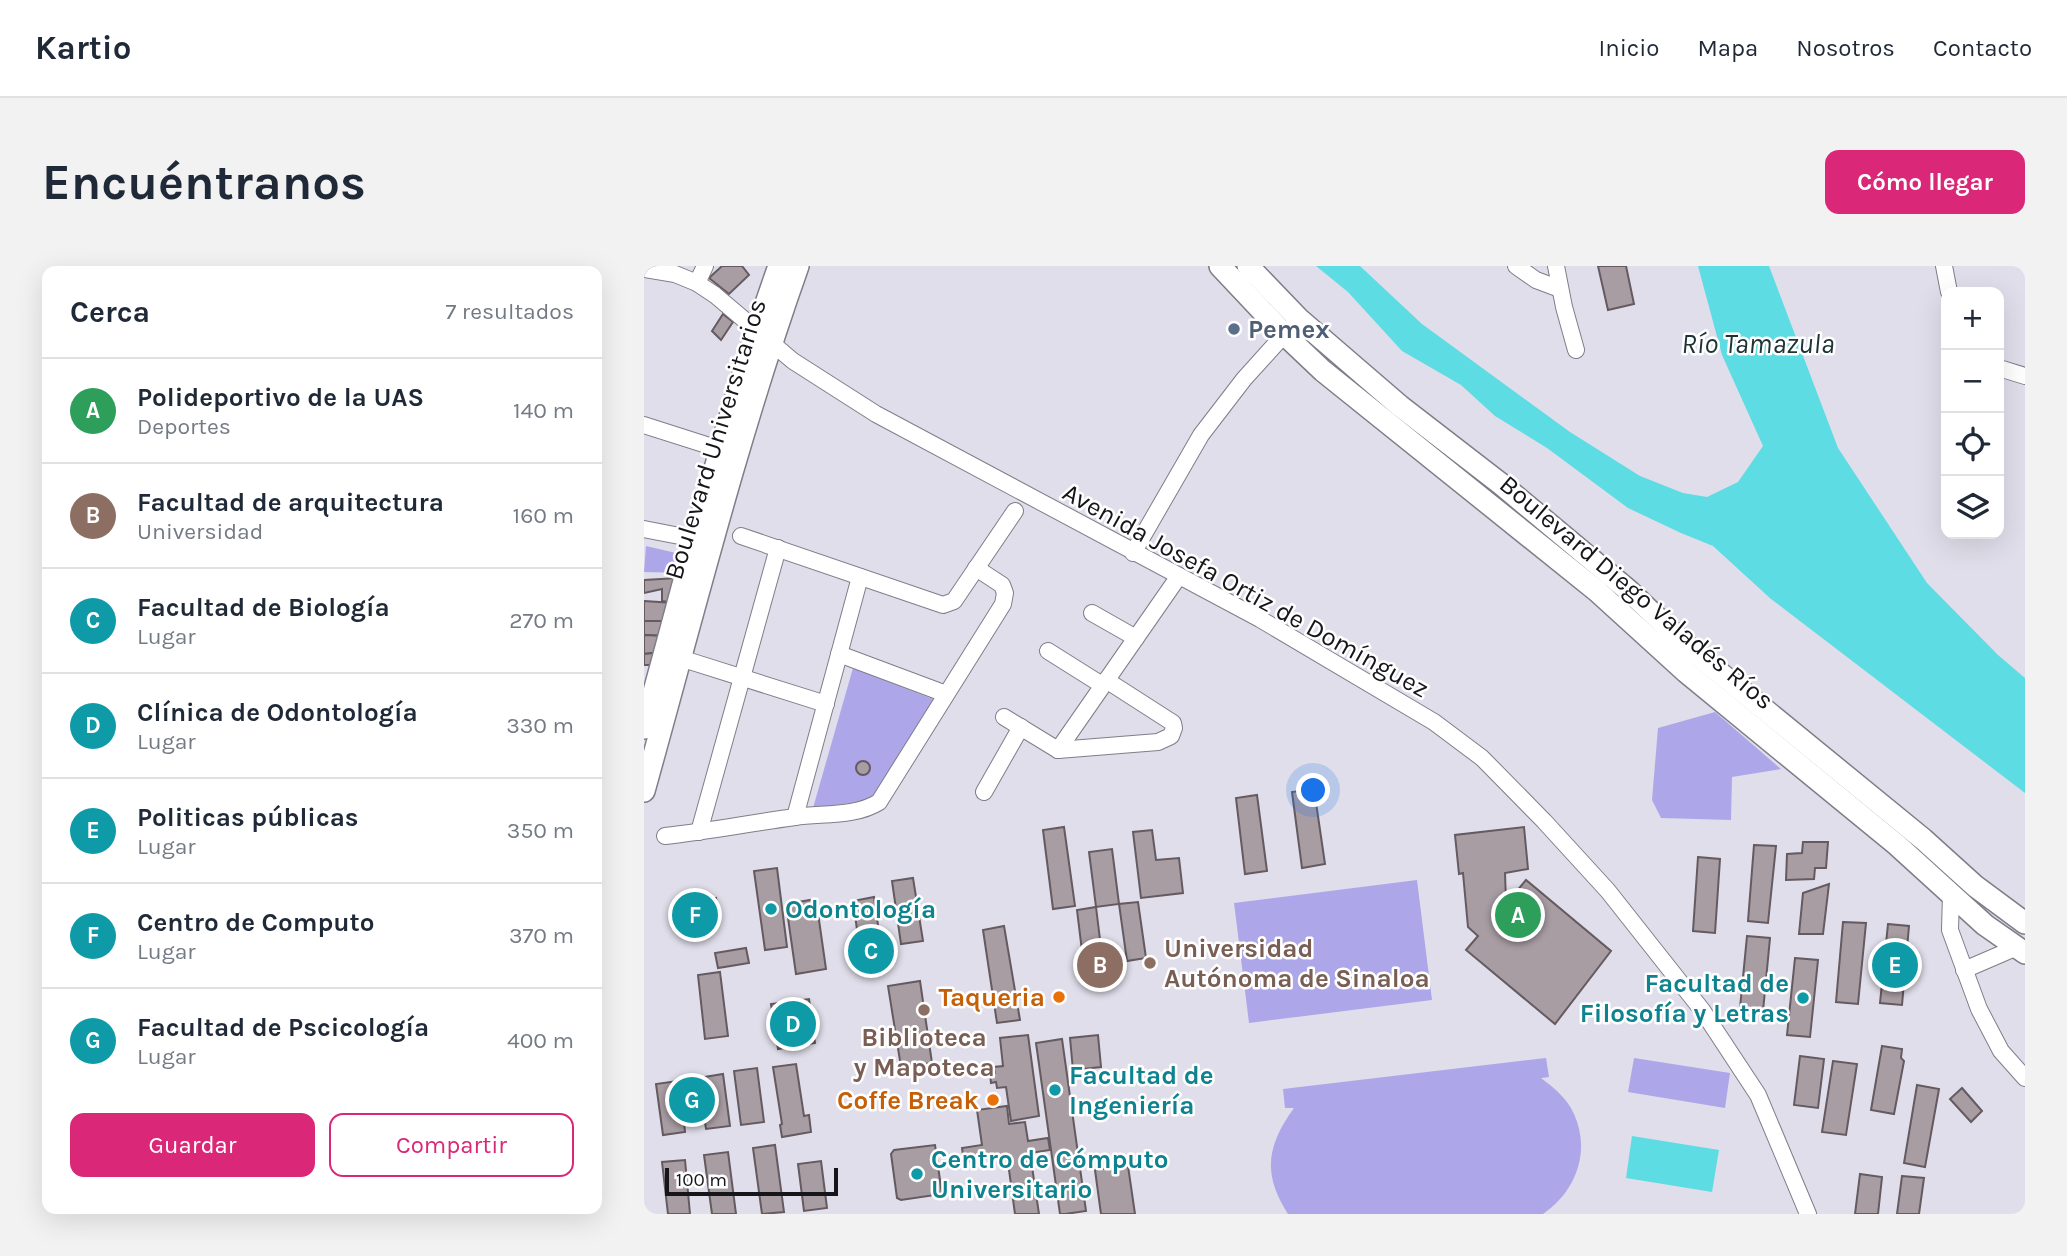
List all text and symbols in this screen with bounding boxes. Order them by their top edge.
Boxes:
text: Kartio [35,29,131,67]
text: Inicio [1598,34,1659,62]
text: Mapa [1697,34,1758,62]
text: Nosotros [1796,34,1895,62]
text: Contacto [1933,34,2032,62]
button: Cómo llegar [1825,150,2025,214]
text: Encuéntranos [42,154,366,211]
map controls [1941,287,2004,539]
button: + [1941,287,2004,350]
text: Cerca [70,294,150,330]
street label: Boulevard Universitarios [658,295,773,583]
text: 7 resultados [446,298,574,325]
place label: Pemex [1248,314,1330,345]
marker: Pemex [1226,321,1242,337]
water label: Río Tamazula [1681,327,1835,360]
button: − [1941,350,2004,413]
text: Polideportivo de la UAS [137,382,424,413]
text: A [86,397,100,424]
text: 140 m [513,397,574,424]
text: Deportes [137,413,231,440]
button: locate [1941,413,2004,476]
street label: Boulevard Diego Valadés Ríos [1493,469,1780,716]
button: layers [1941,476,2004,539]
street label: Avenida Josefa Ortiz de Domínguez [1057,477,1434,704]
text: Facultad de arquitectura [137,487,444,518]
text: B [86,502,100,529]
text: 160 m [513,502,574,529]
text: Universidad [137,518,263,545]
text: Facultad de Biología [137,592,390,623]
text: C [86,607,100,634]
text: 270 m [509,607,574,634]
text: Lugar [137,623,196,650]
text: Clínica de Odontología [137,697,418,728]
text: D [85,712,101,739]
text: 330 m [506,712,574,739]
text: Lugar [137,728,196,755]
your location [1296,773,1330,807]
text: Politicas públicas [137,802,359,833]
text: E [86,817,100,844]
text: 350 m [507,817,574,844]
text: Lugar [137,833,196,860]
pin: F [672,889,718,941]
pin: A [1495,889,1541,941]
place label: Odontología [785,894,936,925]
marker: Odontología [763,901,779,917]
text: Centro de Computo [137,907,375,938]
text: F [87,922,99,949]
text: 370 m [509,922,574,949]
pin: C [848,925,894,977]
place label: Universidad Autónoma de Sinaloa [1164,933,1430,994]
text: Lugar [137,938,196,965]
pin: B [1077,939,1123,991]
pin: E [1872,939,1918,991]
marker: Universidad Autónoma de Sinaloa [1142,955,1158,971]
place label: Facultad de Filosofía y Letras [1580,968,1789,1029]
place label: Taqueria [939,982,1045,1013]
marker: Taqueria [1051,989,1067,1005]
marker: Facultad de Filosofía y Letras [1795,990,1811,1006]
pin: D [770,998,816,1050]
marker: Biblioteca y Mapoteca [916,1002,932,1018]
text: Facultad de Pscicología [137,1012,429,1043]
place label: Biblioteca y Mapoteca [853,1022,995,1083]
text: G [85,1027,101,1054]
text: 400 m [507,1027,574,1054]
text: Lugar [137,1043,196,1070]
place label: Facultad de Ingeniería [1069,1060,1214,1121]
pin: G [669,1074,715,1126]
marker: Facultad de Ingeniería [1047,1082,1063,1098]
place label: Coffe Break [837,1085,979,1116]
marker: Coffe Break [985,1092,1001,1108]
button: Guardar [70,1113,315,1177]
button: Compartir [329,1113,574,1177]
place label: Centro de Cómputo Universitario [931,1144,1169,1205]
scale bar [665,1165,838,1197]
marker: Centro de Cómputo Universitario [909,1166,925,1182]
text: 100 m [676,1169,727,1191]

